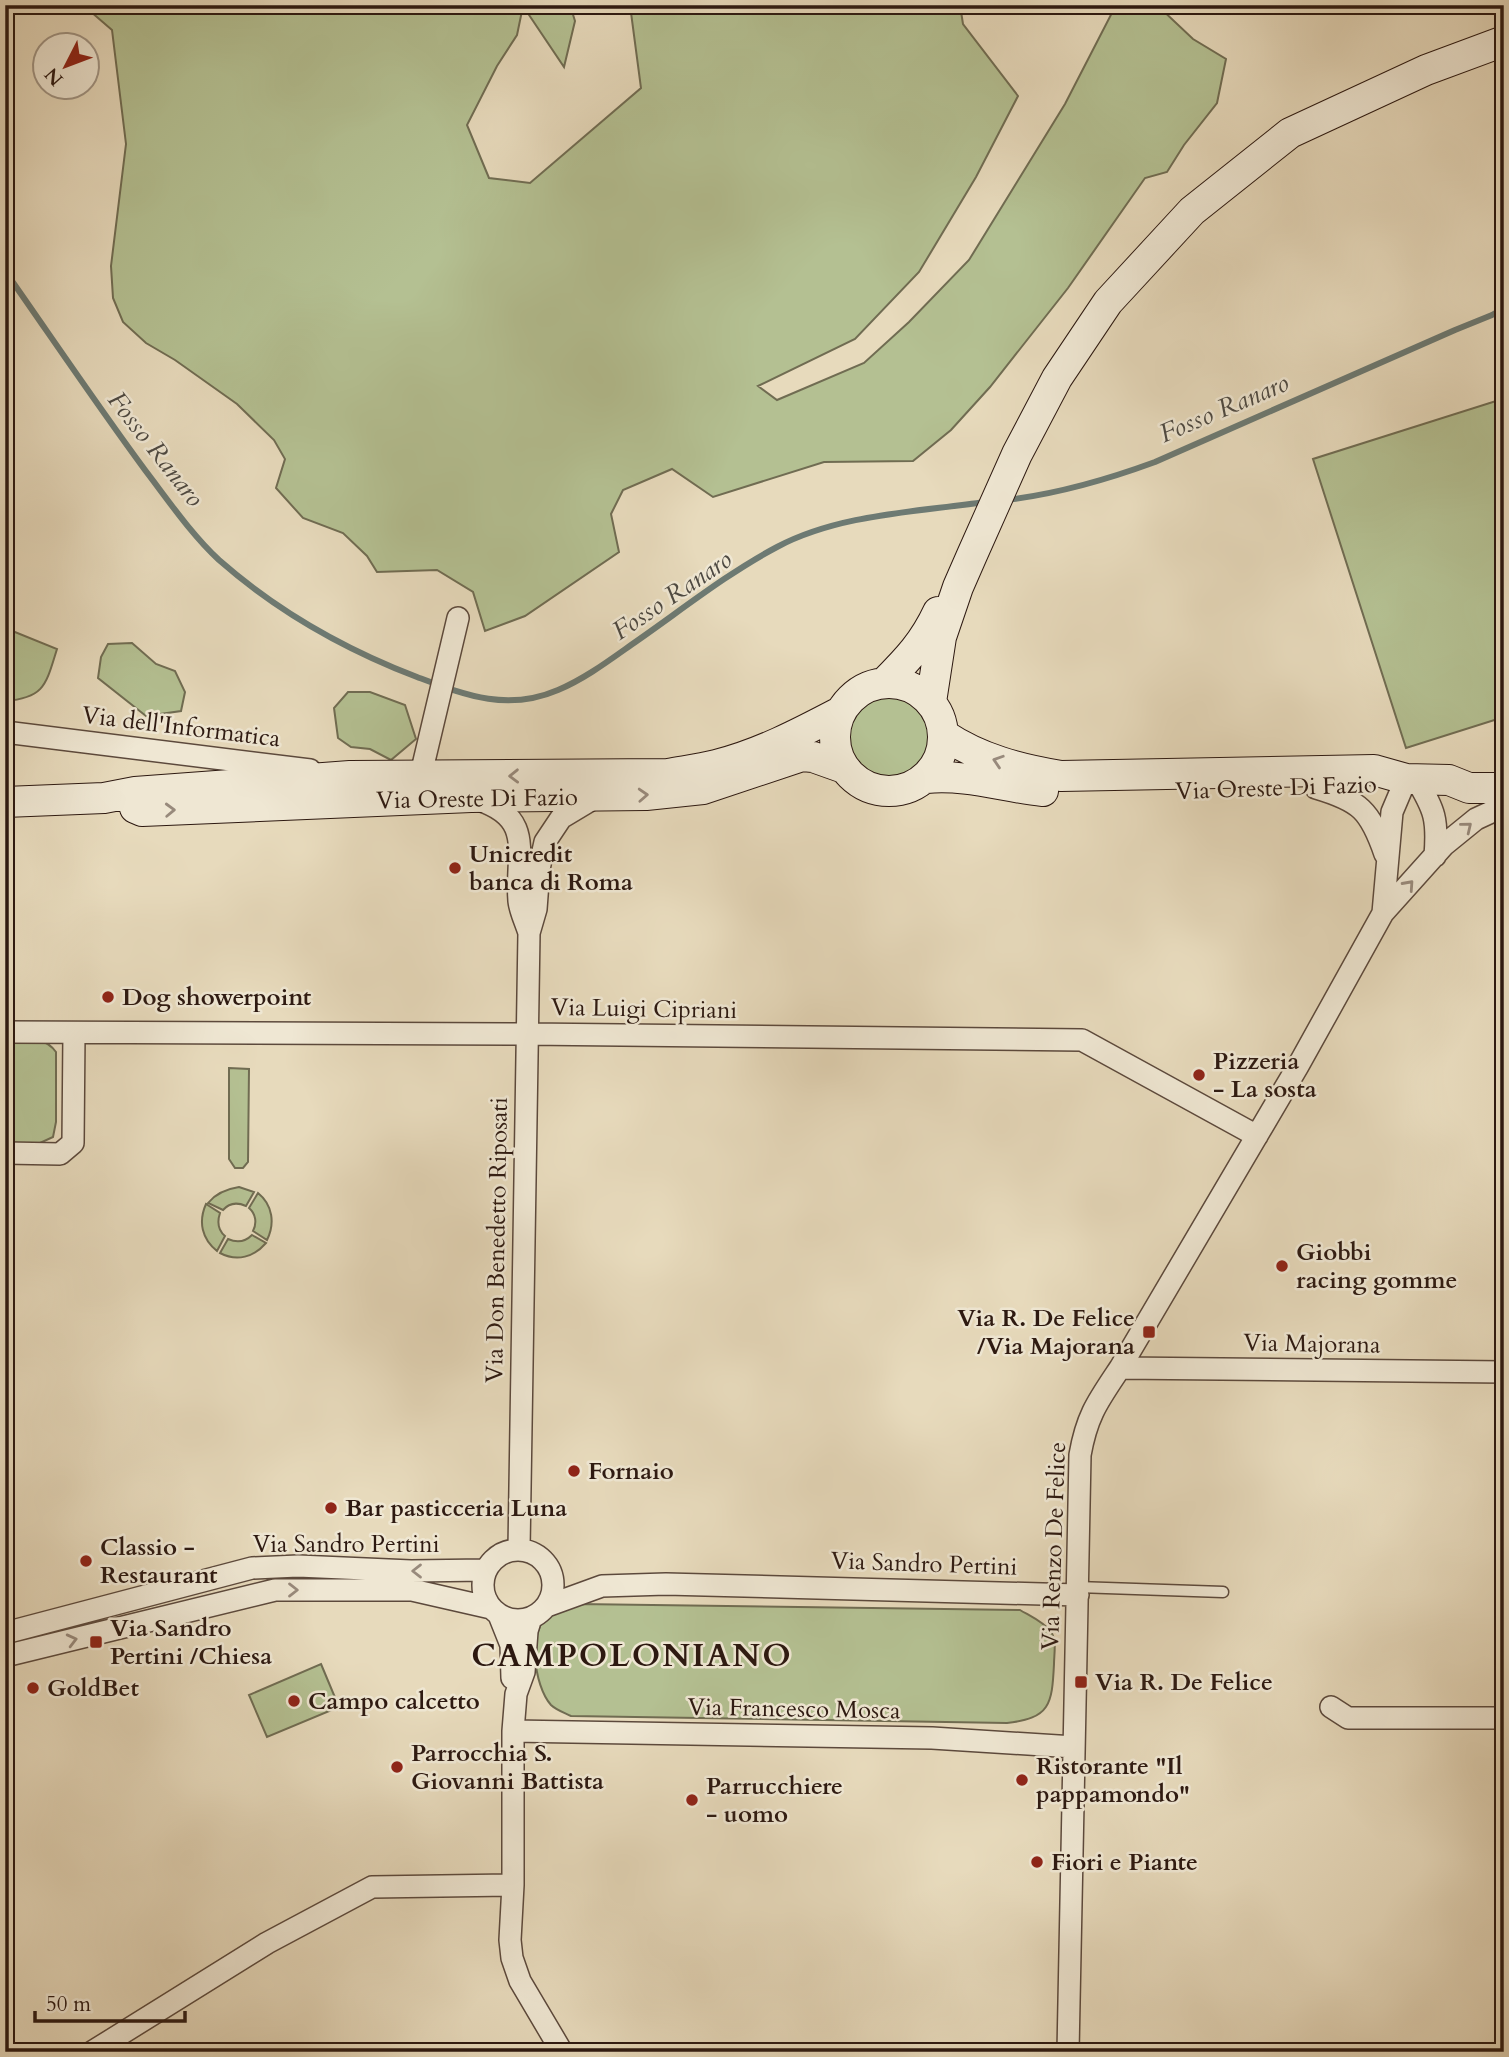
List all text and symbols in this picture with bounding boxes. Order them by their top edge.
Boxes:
north arrow [32,32,102,102]
text: N [39,62,69,92]
water label: Fosso Ranaro [1154,365,1294,451]
water label: Fosso Ranaro [100,384,212,514]
water label: Fosso Ranaro [605,542,739,648]
street label: Via dell'Informatica [80,698,283,756]
one-way arrow [992,755,1004,770]
one-way arrow [509,768,519,784]
street label: Via Oreste Di Fazio [1175,768,1377,808]
street label: Via Oreste Di Fazio [376,781,578,817]
one-way arrow [637,788,648,803]
one-way arrow [165,802,176,817]
one-way arrow [1459,823,1471,836]
place label: Unicredit banca di Roma [469,838,633,899]
marker: Unicredit banca di Roma [447,860,463,876]
one-way arrow [1401,880,1413,893]
place label: Dog showerpoint [122,981,312,1014]
marker: Dog showerpoint [100,989,116,1005]
street label: Via Luigi Cipriani [551,991,738,1027]
place label: Pizzeria - La sosta [1213,1045,1317,1106]
marker: Pizzeria - La sosta [1191,1067,1207,1083]
street label: Via Don Benedetto Riposati [478,1097,516,1383]
place label: Giobbi racing gomme [1296,1236,1457,1297]
marker: Giobbi racing gomme [1274,1258,1290,1274]
place label: Via R. De Felice /Via Majorana [957,1302,1135,1363]
marker: Via R. De Felice /Via Majorana [1141,1324,1157,1340]
street label: Via Majorana [1243,1326,1381,1362]
street label: Via Renzo De Felice [1034,1441,1074,1651]
place label: Fornaio [588,1455,674,1488]
marker: Fornaio [566,1463,582,1479]
place label: Bar pasticceria Luna [345,1492,567,1525]
marker: Bar pasticceria Luna [323,1500,339,1516]
street label: Via Sandro Pertini [253,1528,440,1561]
place label: Classio - Restaurant [100,1531,218,1592]
street label: Via Sandro Pertini [830,1544,1018,1584]
marker: Classio - Restaurant [78,1553,94,1569]
one-way arrow [411,1563,422,1579]
one-way arrow [288,1582,299,1598]
place label: Via Sandro Pertini /Chiesa [110,1612,272,1673]
one-way arrow [65,1634,77,1648]
marker: Via Sandro Pertini /Chiesa [88,1634,104,1650]
district label: CAMPOLONIANO [471,1634,793,1678]
place label: Via R. De Felice [1095,1666,1273,1699]
place label: GoldBet [47,1672,139,1705]
marker: Via R. De Felice [1073,1674,1089,1690]
marker: GoldBet [25,1680,41,1696]
place label: Campo calcetto [308,1685,480,1718]
street label: Via Francesco Mosca [687,1691,901,1727]
marker: Campo calcetto [286,1693,302,1709]
place label: Parrocchia S. Giovanni Battista [411,1737,604,1798]
place label: Ristorante "Il pappamondo" [1036,1750,1190,1811]
marker: Parrocchia S. Giovanni Battista [389,1759,405,1775]
place label: Parrucchiere - uomo [706,1770,843,1831]
marker: Ristorante "Il pappamondo" [1014,1772,1030,1788]
marker: Parrucchiere - uomo [684,1792,700,1808]
place label: Fiori e Piante [1051,1846,1198,1879]
marker: Fiori e Piante [1029,1854,1045,1870]
scale bar [35,1980,186,2024]
text: 50 m [46,1990,91,2019]

